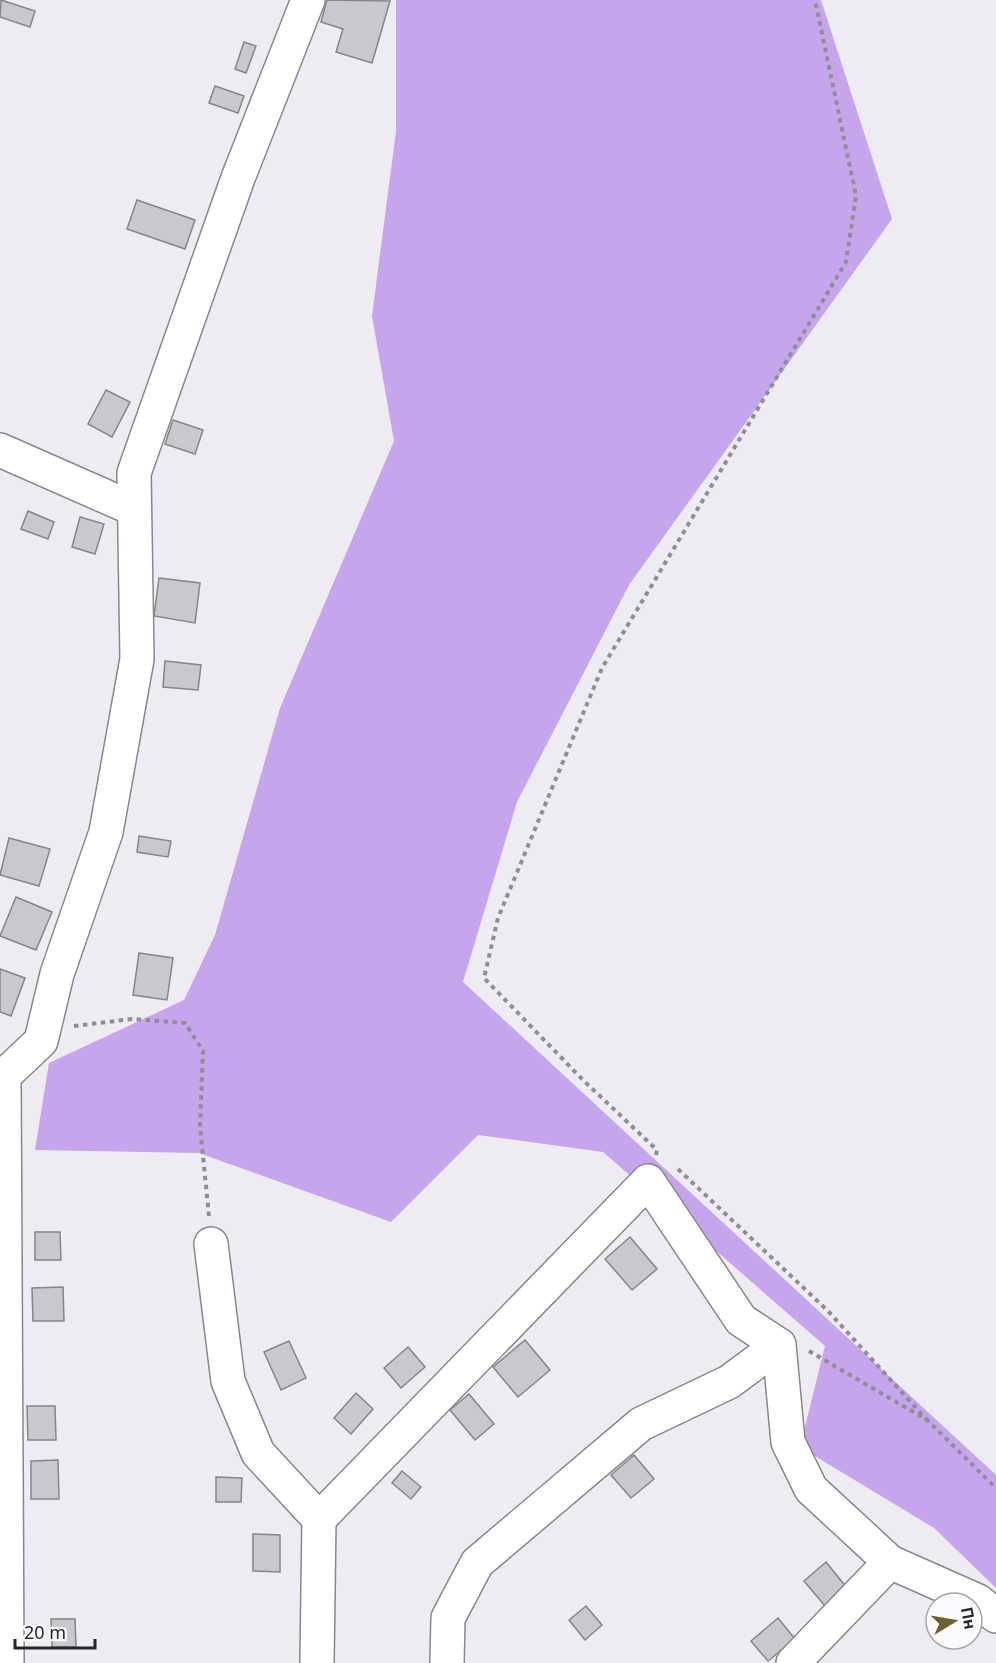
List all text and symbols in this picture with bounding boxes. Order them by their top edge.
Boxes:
north arrow [924,1591,984,1651]
text: Пн [956,1605,982,1631]
scale bar [15,1612,94,1650]
text: 20 m [24,1620,66,1644]

